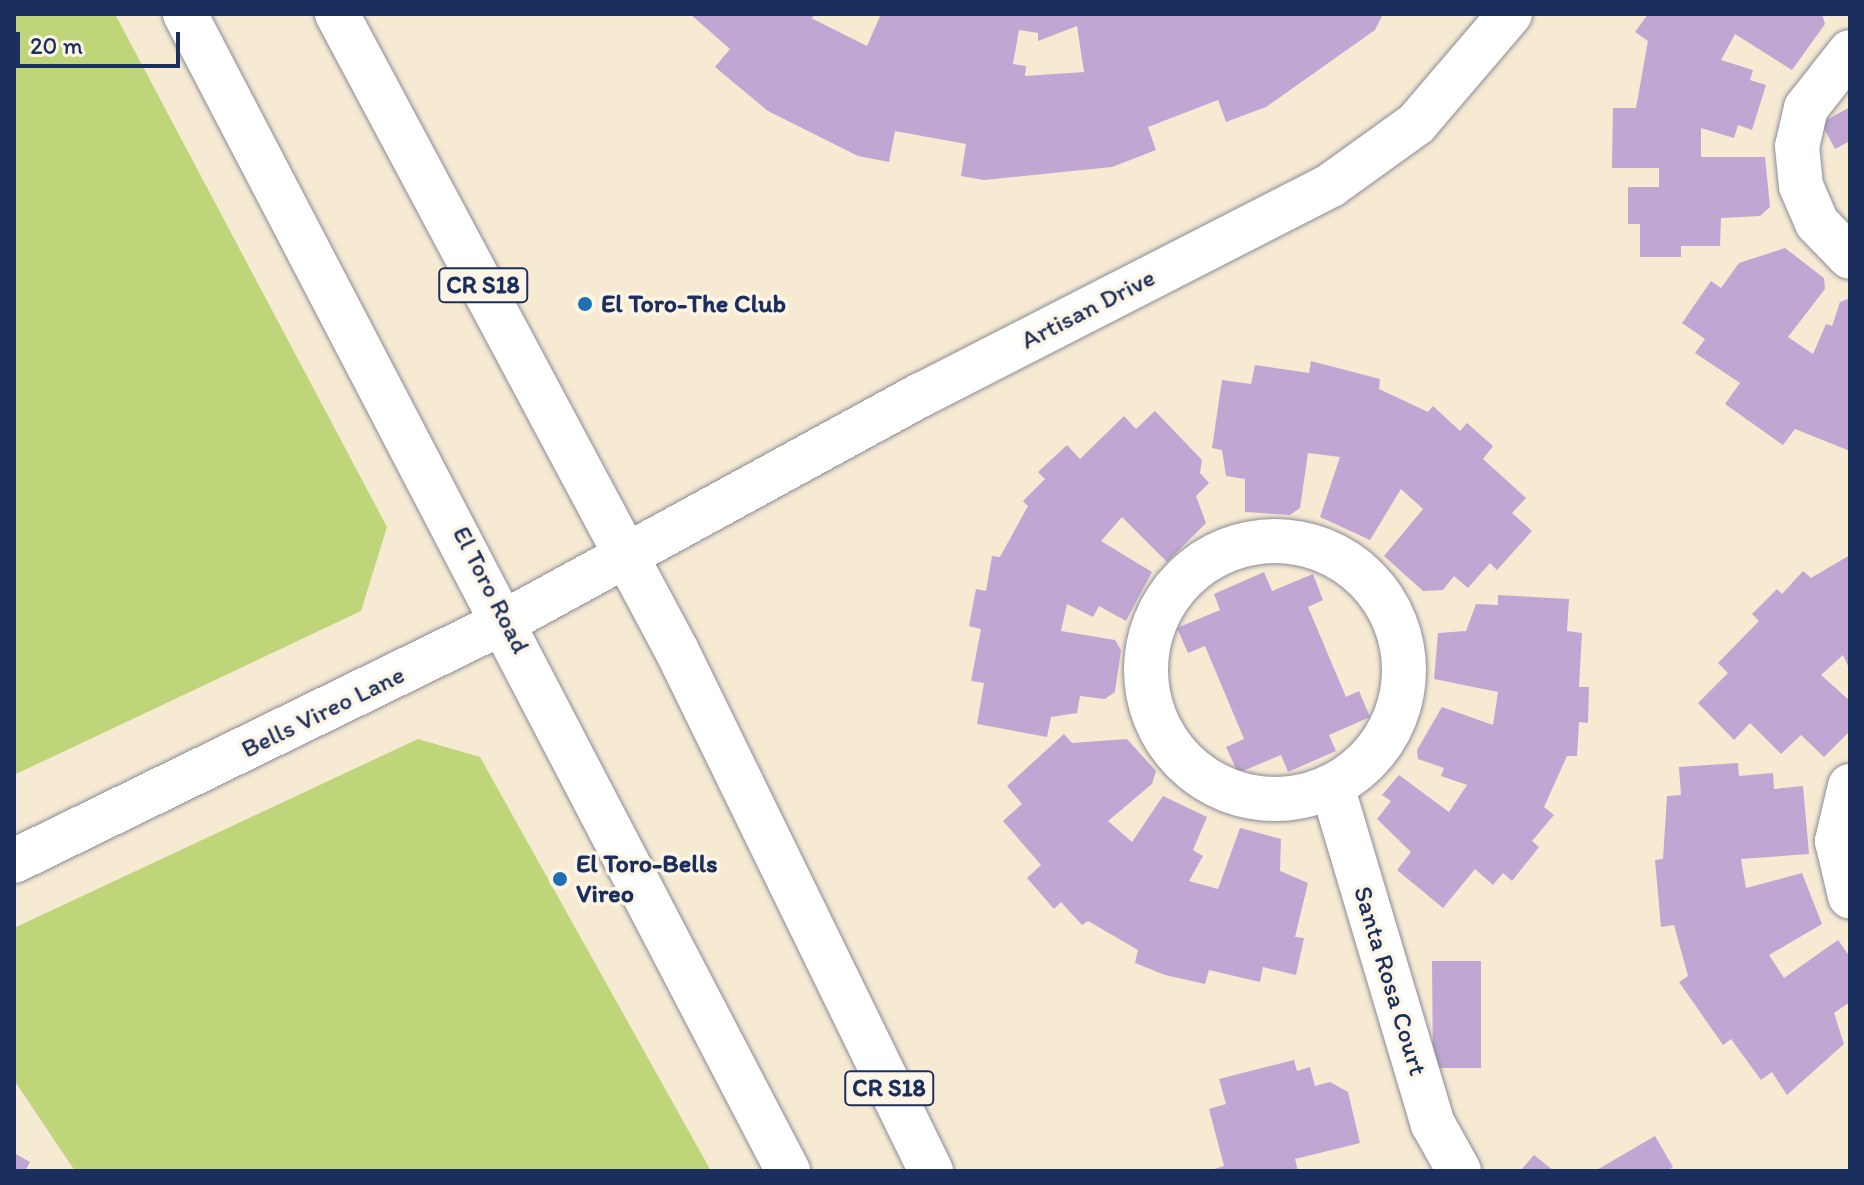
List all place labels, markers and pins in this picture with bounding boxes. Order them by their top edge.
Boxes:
place label: El Toro-The Club [601,288,786,320]
marker: El Toro-The Club [576,295,594,313]
place label: El Toro-Bells Vireo [576,848,718,910]
marker: El Toro-Bells Vireo [551,870,569,888]

